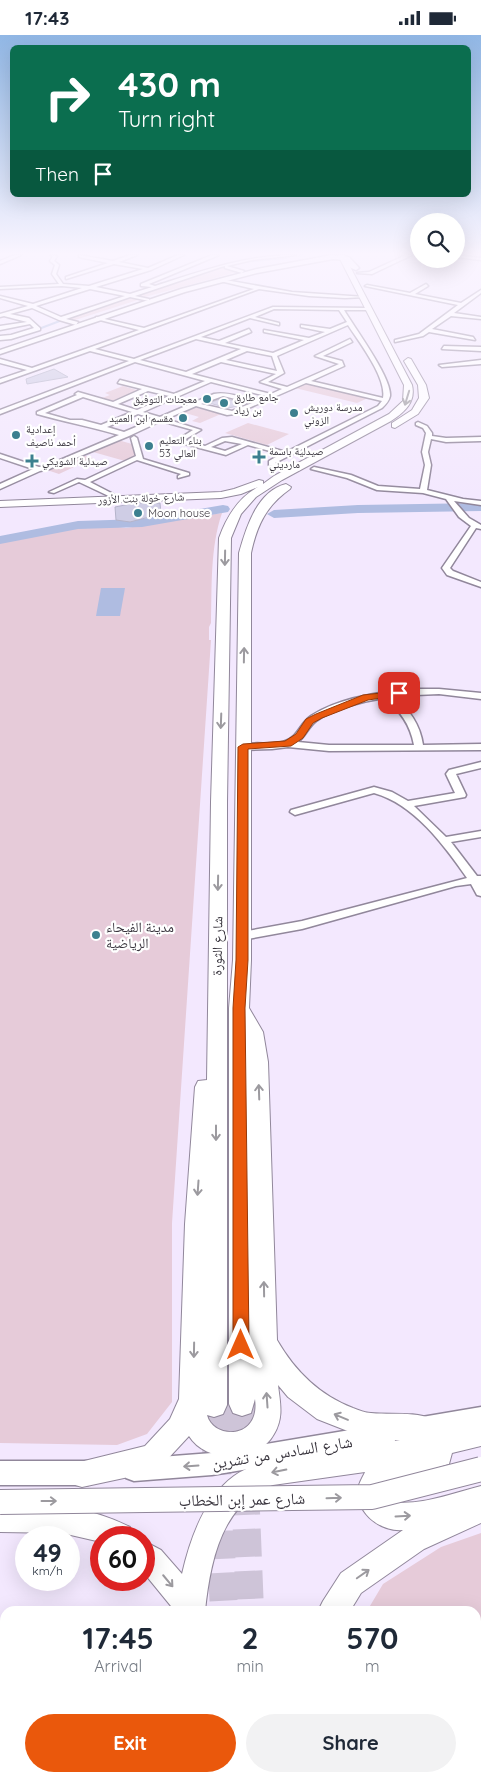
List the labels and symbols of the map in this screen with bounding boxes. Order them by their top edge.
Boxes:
place label: جامع طارق بن زياد [234,390,278,417]
one-way arrow [401,390,411,406]
place label: معجنات التوفيق [133,392,197,406]
marker: معجنات التوفيق [201,393,213,405]
marker: جامع طارق بن زياد [218,397,230,409]
place label: مدرسة دوريش الزوني [304,400,363,429]
marker: مدرسة دوريش الزوني [288,407,300,419]
place label: مقسم ابن العميد [109,411,173,426]
marker: مقسم ابن العميد [177,412,189,424]
place label: إعدادية أحمد ناصيف [26,422,76,449]
marker: إعدادية أحمد ناصيف [10,429,22,441]
place label: بناء التعليم العالي 53 [159,433,202,462]
marker: بناء التعليم العالي 53 [143,440,155,452]
place label: صيدلية باسمة مارديني [269,444,324,473]
marker: صيدلية باسمة مارديني [253,451,265,463]
place label: صيدلية الشويكي [42,454,108,470]
marker: صيدلية الشويكي [26,455,38,467]
street label: شارع خولة بنت الأزور [97,489,184,507]
place label: Moon house [148,506,210,520]
marker: Moon house [132,507,144,519]
one-way arrow [220,550,229,566]
one-way arrow [239,648,249,664]
pin [378,672,420,714]
one-way arrow [216,712,226,729]
one-way arrow [213,875,223,891]
street label: شارع الثورة [207,916,228,976]
place label: مدينة الفيحاء الرياضية [106,918,174,952]
marker: مدينة الفيحاء الرياضية [90,929,102,941]
one-way arrow [254,1084,263,1100]
one-way arrow [211,1125,221,1141]
one-way arrow [193,1179,202,1195]
one-way arrow [259,1281,269,1298]
position arrow [214,1318,266,1370]
one-way arrow [189,1342,199,1358]
one-way arrow [262,1392,272,1408]
one-way arrow [334,1411,349,1421]
street label: شارع السادس من تشرين [210,1431,354,1474]
one-way arrow [184,1461,200,1471]
one-way arrow [271,1467,287,1477]
street label: شارع عمر إبن الخطاب [179,1488,305,1511]
one-way arrow [325,1493,341,1502]
one-way arrow [40,1496,56,1506]
one-way arrow [394,1511,410,1520]
speed limit sign: 60 [90,1526,155,1591]
one-way arrow [356,1569,370,1579]
one-way arrow [163,1574,174,1587]

